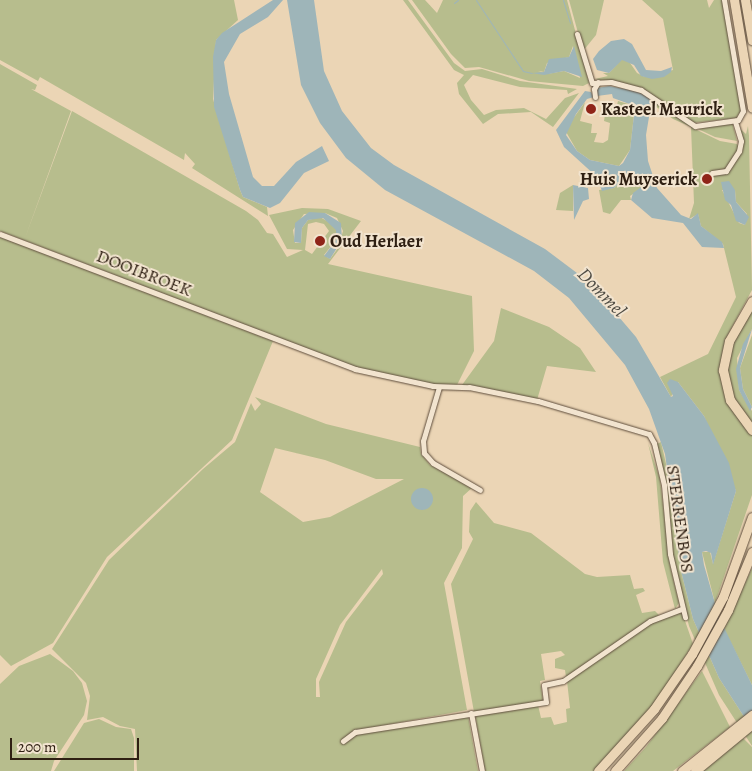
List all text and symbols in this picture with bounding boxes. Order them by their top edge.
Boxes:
place label: Kasteel Maurick [601,98,722,120]
marker: Kasteel Maurick [585,103,597,115]
place label: Huis Muyserick [580,168,697,190]
marker: Huis Muyserick [701,173,713,185]
place label: Oud Herlaer [330,230,423,252]
marker: Oud Herlaer [314,235,326,247]
street label: DOOIBROEK [93,245,195,301]
water label: Dommel [572,263,630,323]
street label: STERRENBOS [662,464,698,574]
scale bar [12,728,141,760]
text: 200 m [18,737,57,757]

